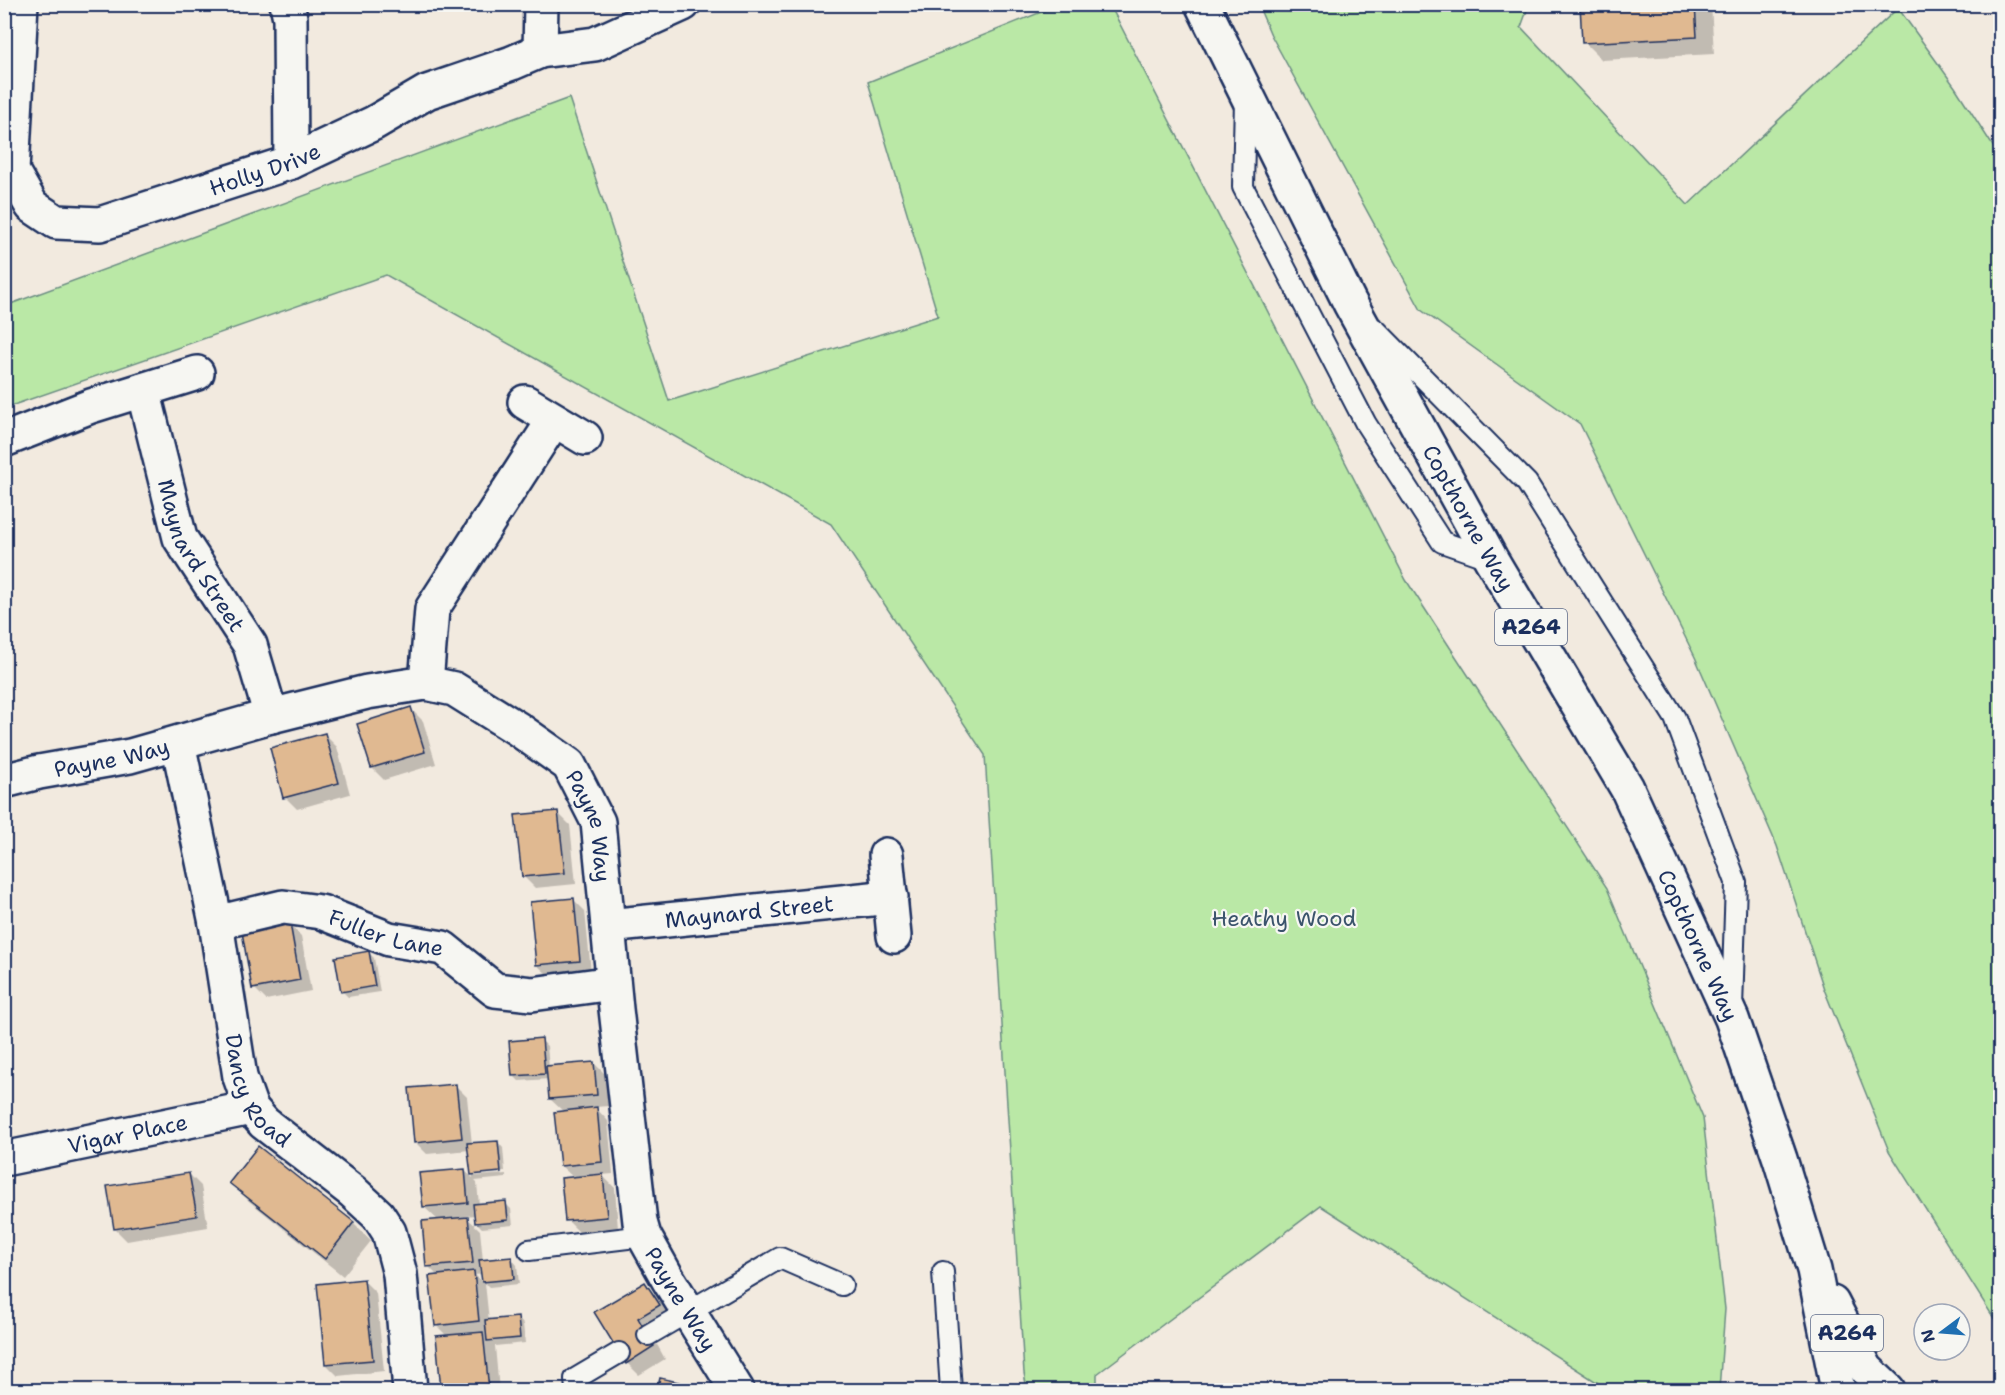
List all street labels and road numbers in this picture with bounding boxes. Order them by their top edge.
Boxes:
street label: Holly Drive [206,136,325,203]
street label: Copthorne Way [1416,440,1521,597]
street label: Maynard Street [151,476,251,638]
road number: A264 [1495,609,1567,645]
street label: Payne Way [52,732,173,784]
street label: Payne Way [559,765,618,884]
street label: Copthorne Way [1651,865,1745,1026]
street label: Maynard Street [664,889,835,935]
street label: Fuller Lane [324,902,446,963]
street label: Dancy Road [219,1032,297,1154]
street label: Vigar Place [65,1108,190,1161]
street label: Payne Way [638,1242,723,1357]
road number: A264 [1811,1315,1883,1351]

